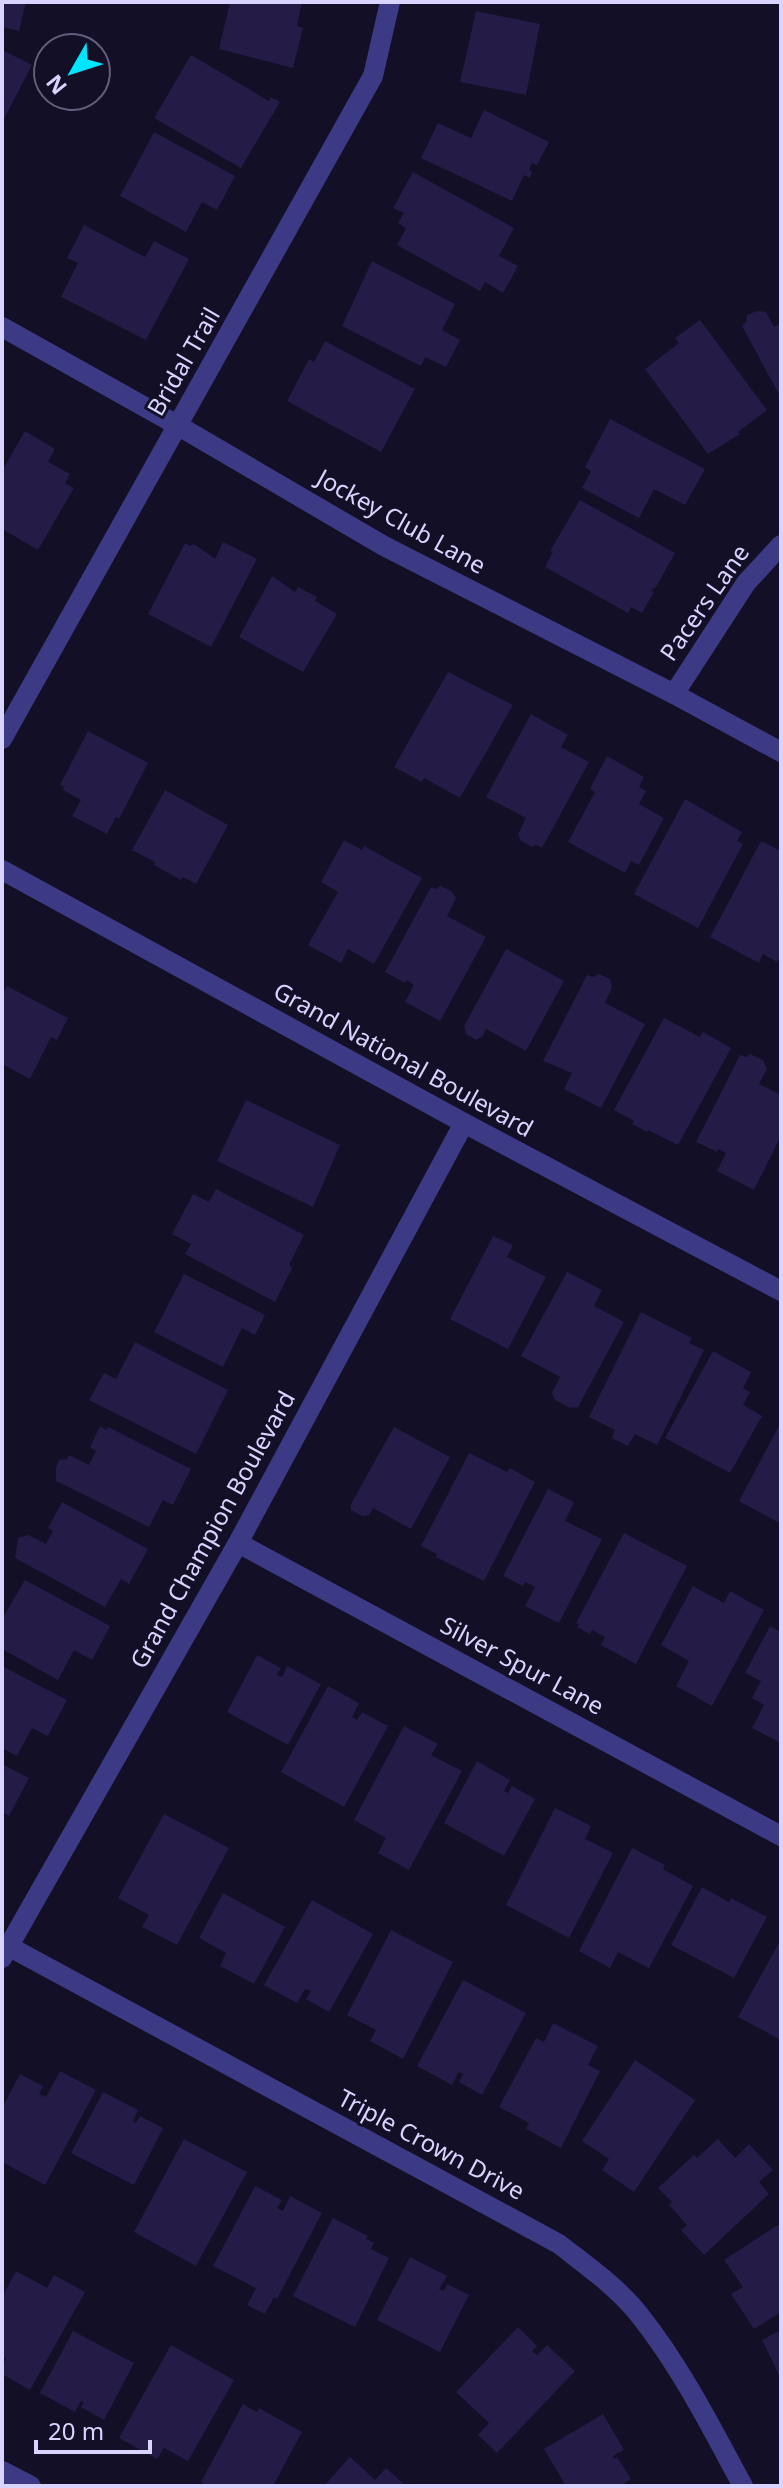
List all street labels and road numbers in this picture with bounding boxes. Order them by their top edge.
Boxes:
street label: Bridal Trail [138,301,227,421]
street label: Jockey Club Lane [310,460,492,581]
street label: Pacers Lane [652,537,756,667]
street label: Grand National Boulevard [268,973,539,1144]
street label: Grand Champion Boulevard [121,1385,302,1674]
street label: Silver Spur Lane [435,1608,610,1722]
street label: Triple Crown Drive [333,2081,531,2207]

